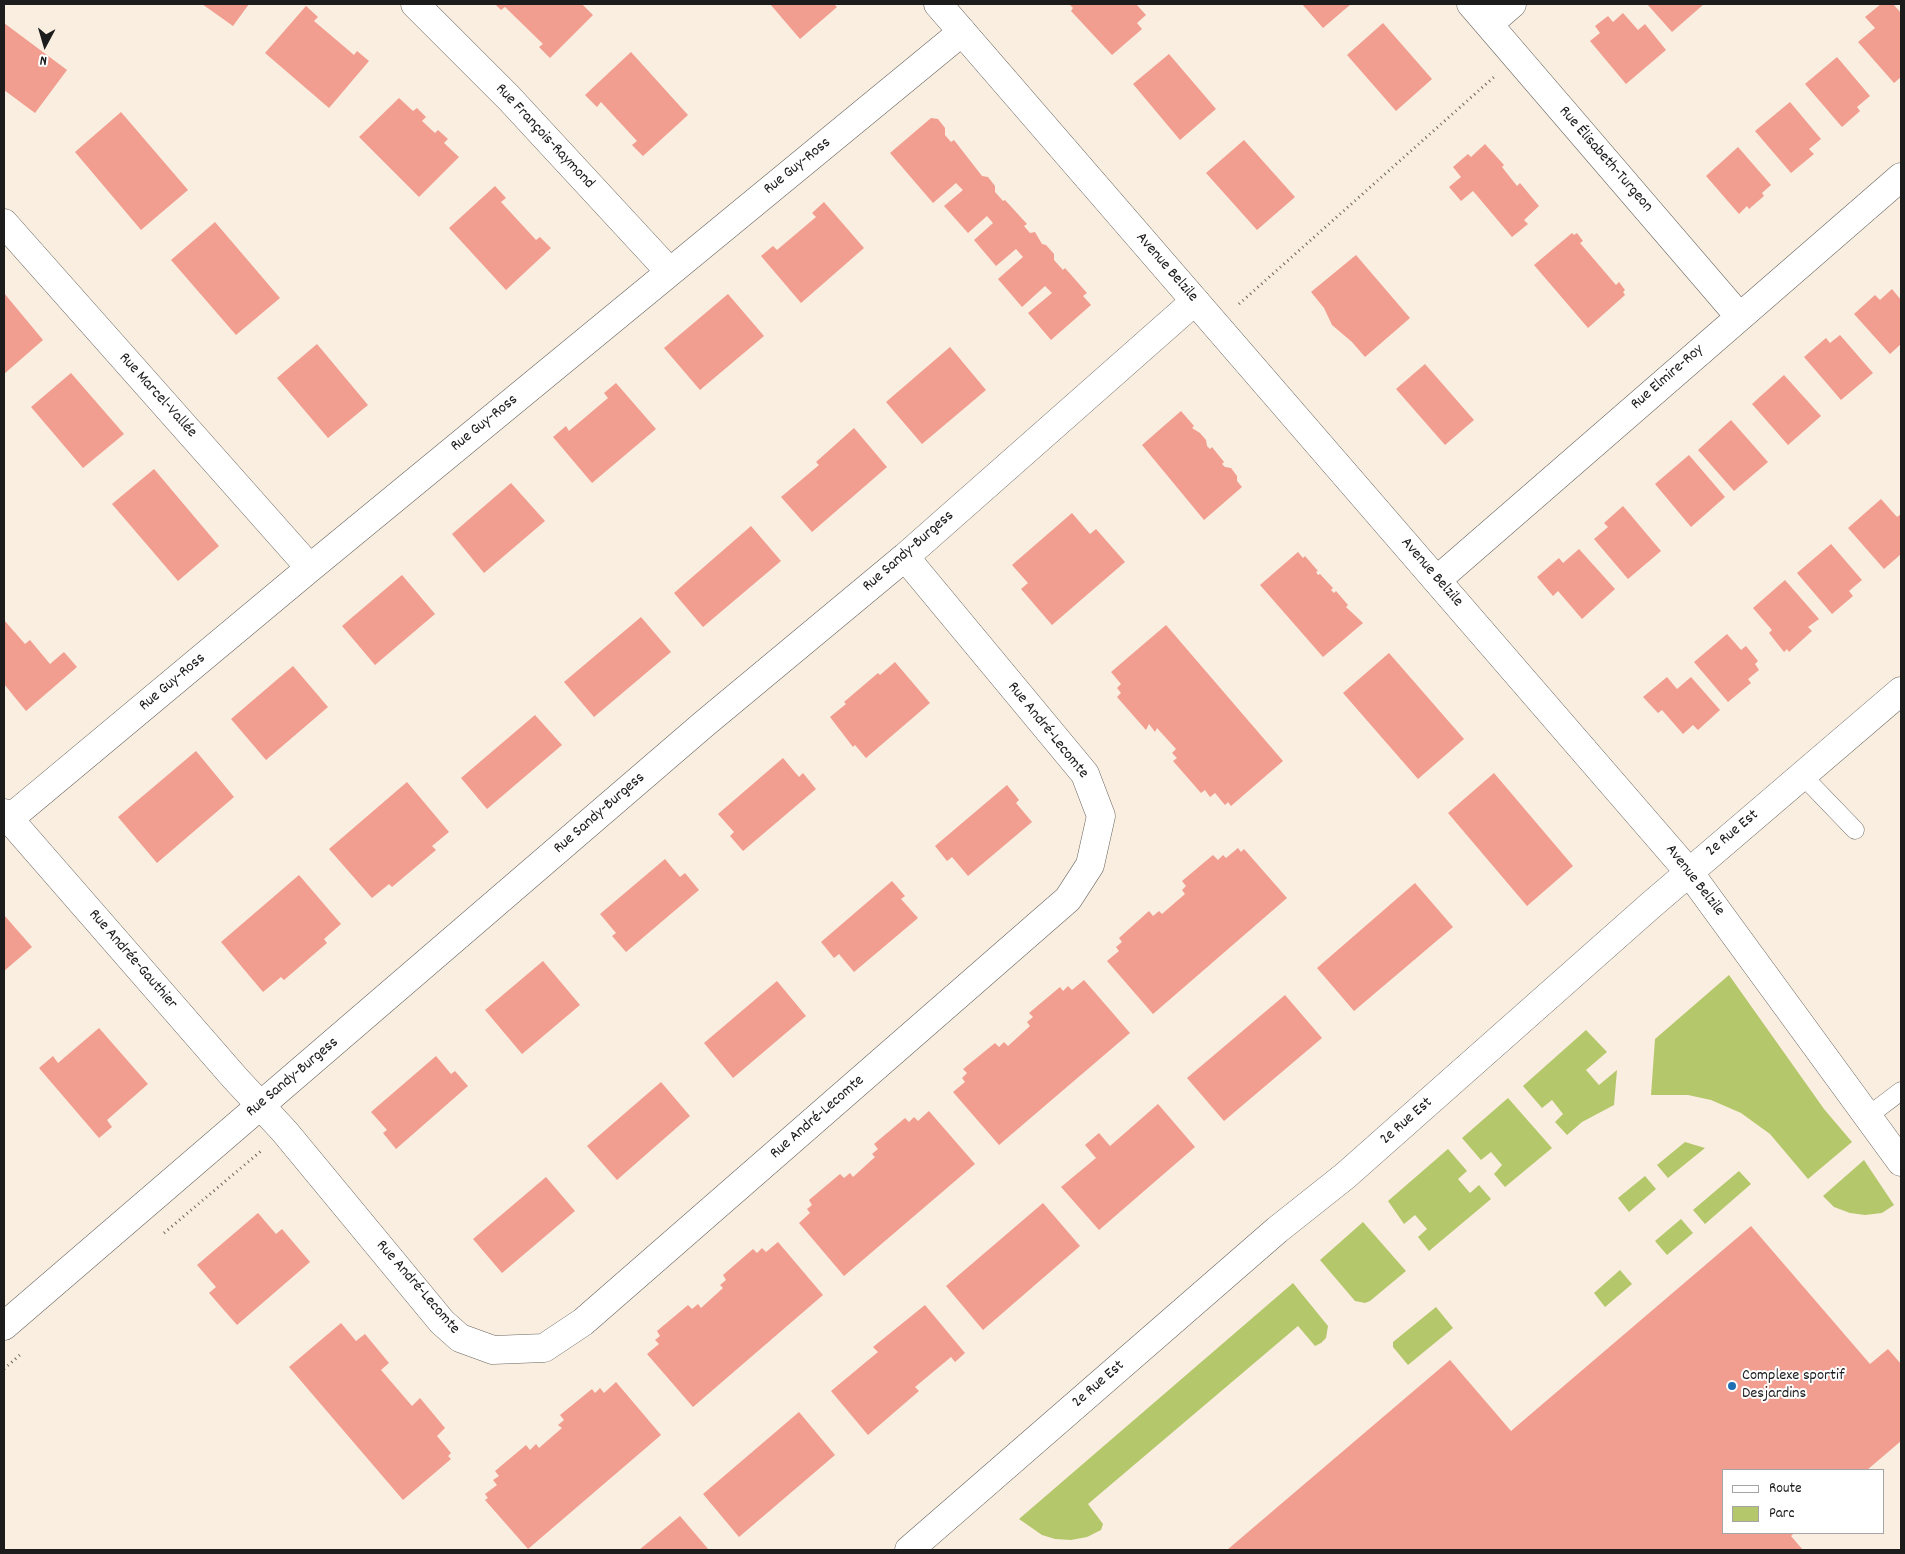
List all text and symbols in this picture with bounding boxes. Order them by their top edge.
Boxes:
north arrow [20,20,70,70]
text: N [39,50,48,70]
street label: Rue François-Raymond [490,80,598,194]
street label: Rue Élisabeth-Turgeon [1554,103,1656,217]
street label: Rue Guy-Ross [761,134,835,200]
street label: Avenue Belzile [1131,229,1201,307]
street label: Rue Elmire-Roy [1628,341,1708,415]
street label: Rue Marcel-Vallée [114,350,200,442]
street label: Rue Guy-Ross [448,391,522,457]
street label: Rue Sandy-Burgess [859,507,959,597]
street label: Avenue Belzile [1396,534,1466,612]
street label: Rue Guy-Ross [136,650,210,716]
street label: Rue André-Lecomte [1002,679,1092,783]
street label: Rue Sandy-Burgess [550,769,650,859]
street label: 2e Rue Est [1703,806,1763,862]
street label: Avenue Belzile [1660,841,1728,921]
street label: Rue Andrée-Gauthier [83,906,181,1014]
street label: Rue Sandy-Burgess [243,1034,343,1122]
street label: Rue André-Lecomte [767,1072,869,1164]
street label: 2e Rue Est [1377,1094,1437,1150]
street label: Rue André-Lecomte [371,1237,463,1339]
street label: 2e Rue Est [1069,1357,1129,1413]
place label: Complexe sportif Desjardins [1742,1367,1845,1405]
marker: Complexe sportif Desjardins [1726,1380,1738,1392]
legend [1722,1469,1885,1534]
text: Route [1769,1478,1802,1500]
text: Parc [1769,1503,1794,1525]

